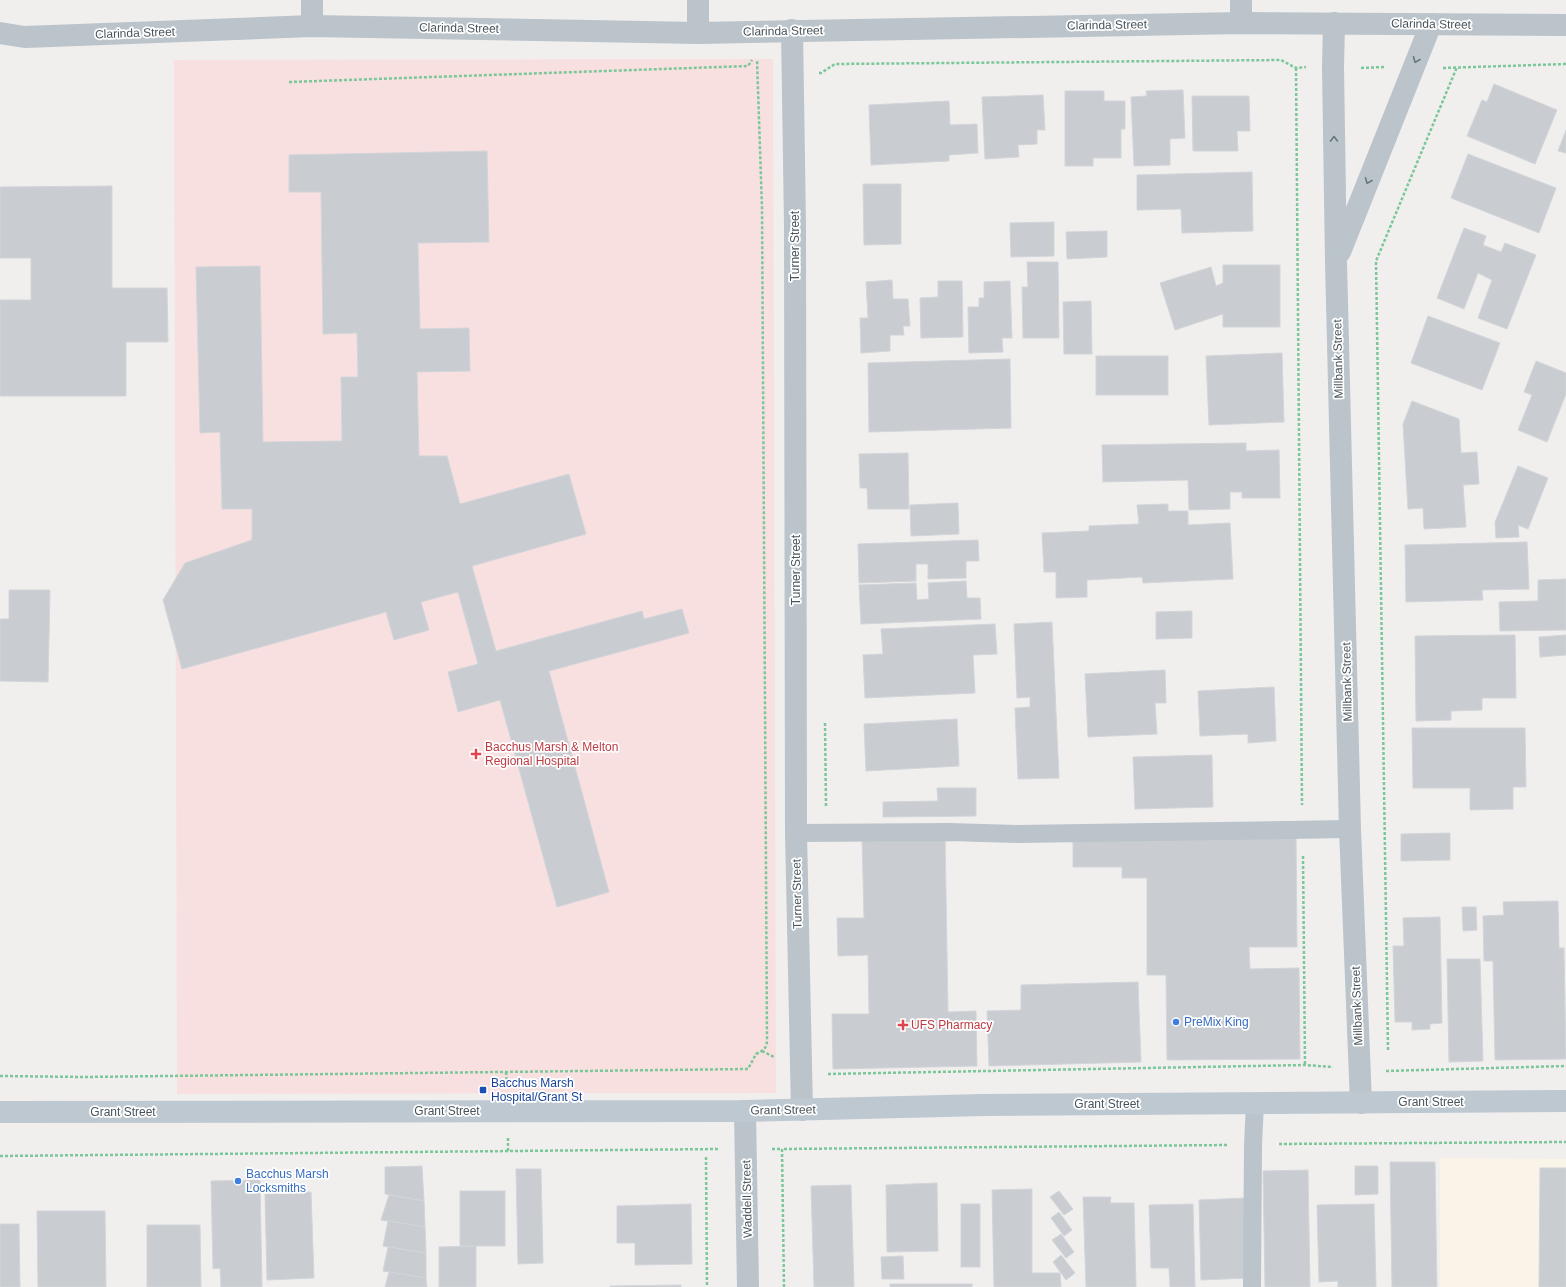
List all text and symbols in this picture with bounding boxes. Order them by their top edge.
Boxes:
street label: Clarinda Street [1391,16,1472,32]
street label: Clarinda Street [1067,17,1148,33]
street label: Clarinda Street [419,20,500,36]
street label: Clarinda Street [743,23,824,39]
street label: Clarinda Street [95,25,176,41]
one-way arrow [1413,57,1421,64]
one-way arrow [1330,136,1338,142]
one-way arrow [1365,178,1373,185]
street label: Turner Street [788,210,802,281]
street label: Millbank Street [1330,319,1346,399]
street label: Turner Street [789,534,803,605]
street label: Millbank Street [1339,642,1355,722]
place label: Bacchus Marsh & Melton Regional Hospital [485,740,618,768]
marker: Bacchus Marsh & Melton Regional Hospital [470,748,482,760]
street label: Turner Street [789,858,805,929]
street label: Millbank Street [1349,965,1365,1046]
place label: PreMix King [1184,1015,1249,1029]
marker: PreMix King [1171,1017,1181,1027]
place label: UFS Pharmacy [911,1018,992,1032]
marker: UFS Pharmacy [898,1020,908,1030]
place label: Bacchus Marsh Hospital/Grant St [491,1076,583,1104]
marker: Bacchus Marsh Hospital/Grant St [478,1085,488,1095]
street label: Grant Street [1398,1095,1464,1109]
street label: Grant Street [1074,1097,1140,1111]
street label: Grant Street [750,1102,816,1118]
street label: Grant Street [414,1104,480,1118]
street label: Grant Street [90,1105,156,1119]
street label: Waddell Street [739,1159,755,1238]
place label: Bacchus Marsh Locksmiths [246,1167,329,1195]
marker: Bacchus Marsh Locksmiths [233,1176,243,1186]

